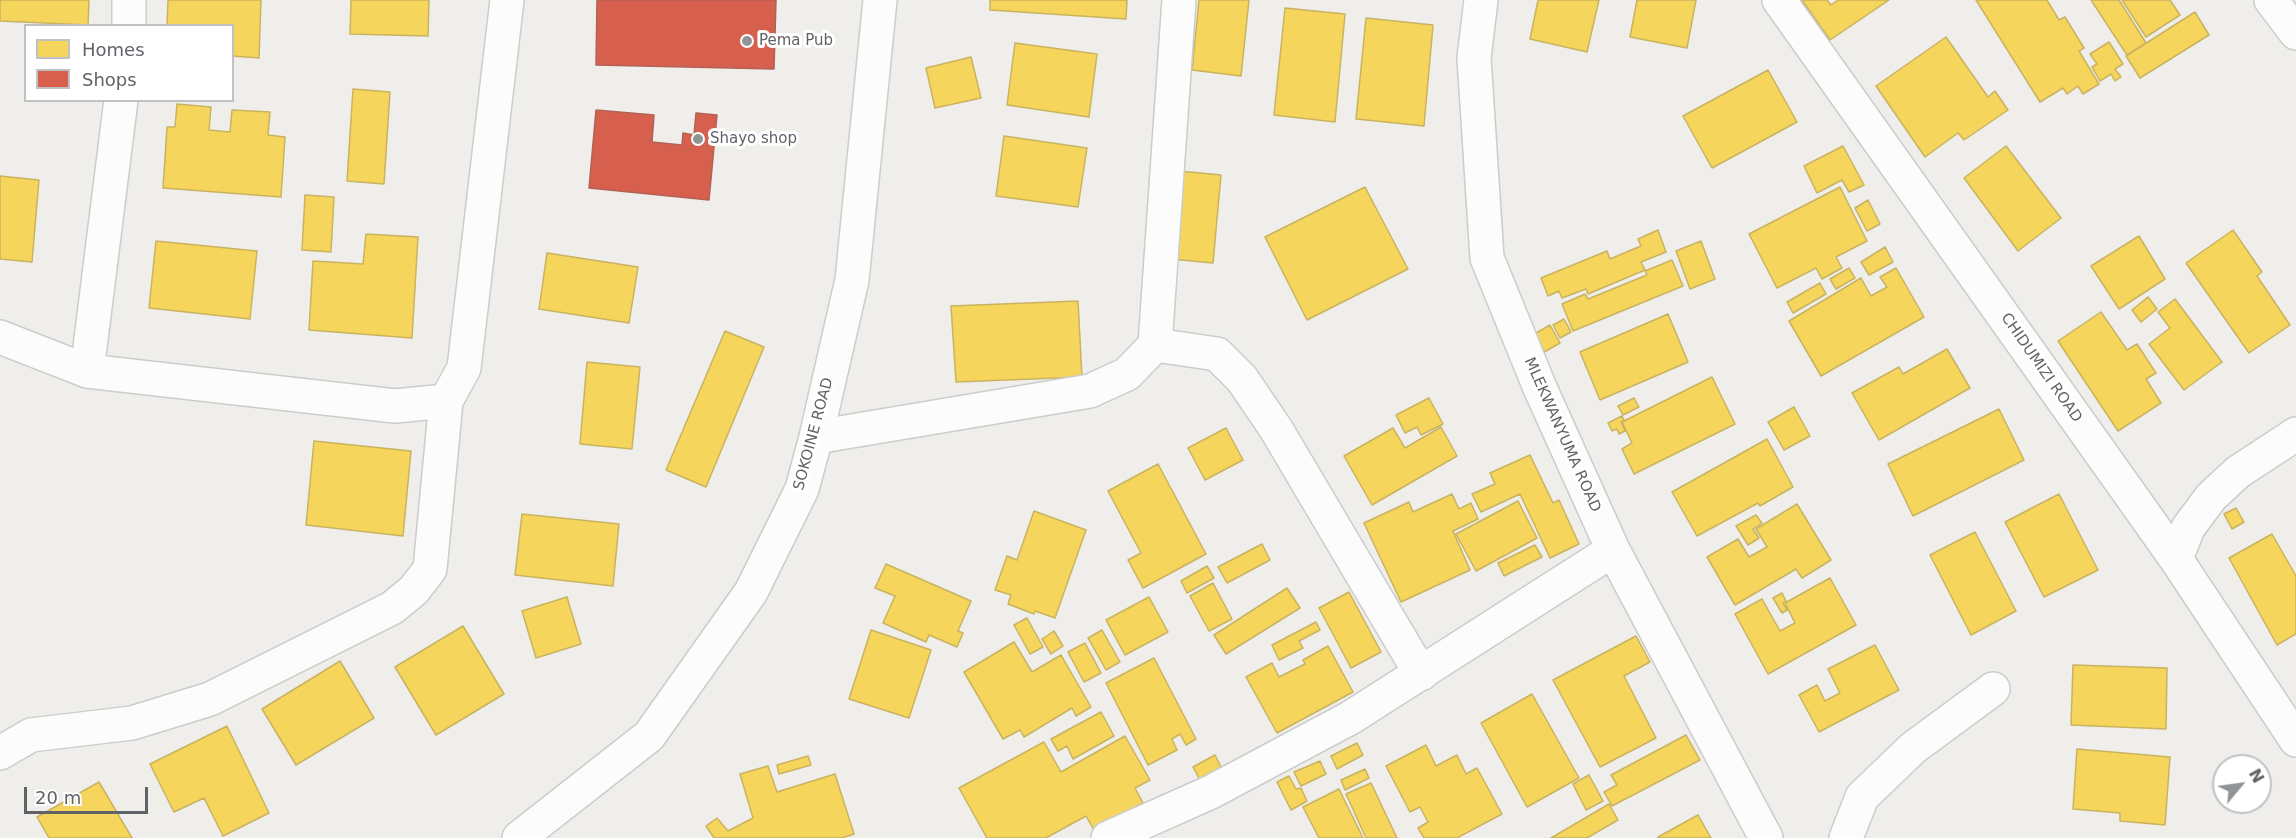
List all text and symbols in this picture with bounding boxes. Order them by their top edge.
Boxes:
legend [24,24,234,102]
place label: Pema Pub [759,32,833,50]
marker: Pema Pub [740,34,754,48]
text: Homes [82,39,145,60]
text: Shops [82,69,137,90]
place label: Shayo shop [710,130,797,148]
marker: Shayo shop [691,132,705,146]
street label: CHIDUMIZI ROAD [1997,310,2085,426]
street label: MLEKWANYUMA ROAD [1520,355,1604,515]
street label: SOKOINE ROAD [790,376,838,492]
north arrow [2212,754,2272,814]
text: N [2245,766,2268,786]
scale bar [27,775,152,813]
text: 20 m [35,787,81,808]

